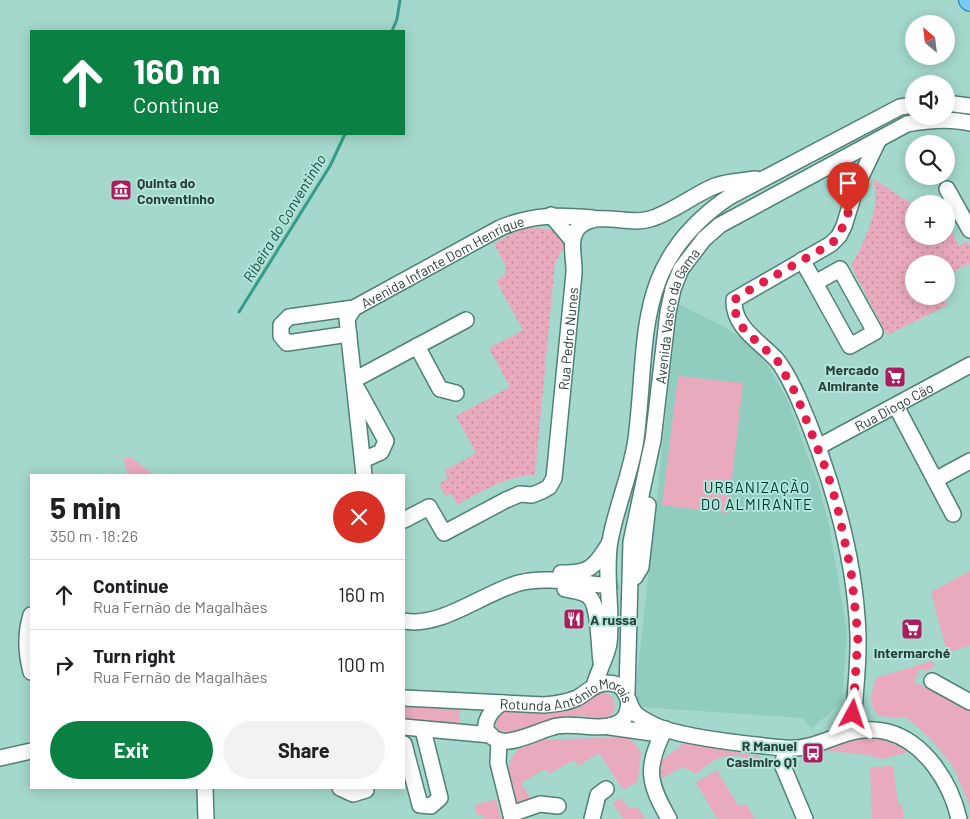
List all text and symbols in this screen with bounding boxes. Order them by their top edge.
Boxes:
north arrow [905,15,955,65]
map controls [905,15,955,305]
text: 160 m [133,49,220,91]
icon: ahead [50,50,115,115]
button: sound [905,75,955,125]
text: Continue [133,91,219,117]
button: search [905,135,955,185]
water label: Ribeira do Conventinho [239,151,329,285]
pin [827,162,869,213]
icon: arrive [834,169,862,197]
place label: Quinta do Conventinho [137,174,215,207]
museum icon: Quinta do Conventinho [109,178,133,202]
button: + [905,195,955,245]
street label: Avenida Infante Dom Henrique [357,212,526,311]
street label: Avenida Vasco da Gama [651,244,703,385]
button: − [905,255,955,305]
street label: Rua Pedro Nunes [554,286,581,391]
place label: Mercado Almirante [818,361,879,394]
supermarket icon: Mercado Almirante [883,365,907,389]
street label: Rua Diogo Cão [851,378,936,434]
district label: URBANIZAÇÃO DO ALMIRANTE [701,478,813,513]
text: 5 min [50,489,121,525]
button: close [333,491,385,543]
text: 350 m · 18:26 [50,526,138,545]
text: Continue [93,574,169,597]
icon: ahead [50,581,78,609]
text: 160 m [338,583,385,606]
text: Rua Fernão de Magalhães [93,597,267,616]
restaurant icon: A russa [562,607,586,631]
place label: A russa [590,611,637,628]
supermarket icon: Intermarché [900,617,924,641]
text: Turn right [93,644,175,667]
place label: Intermarché [874,644,951,661]
icon: right [50,651,78,679]
text: 100 m [337,653,385,676]
text: Rua Fernão de Magalhães [93,667,267,686]
text: Rotunda António Morais [499,674,637,714]
position arrow [826,687,878,739]
street label: Rotunda António Morais [489,700,633,716]
button: Exit [50,721,213,779]
button: Share [223,721,385,779]
place label: R Manuel Casimiro Q1 [726,737,797,770]
bus stop icon: R Manuel Casimiro Q1 [801,741,825,765]

